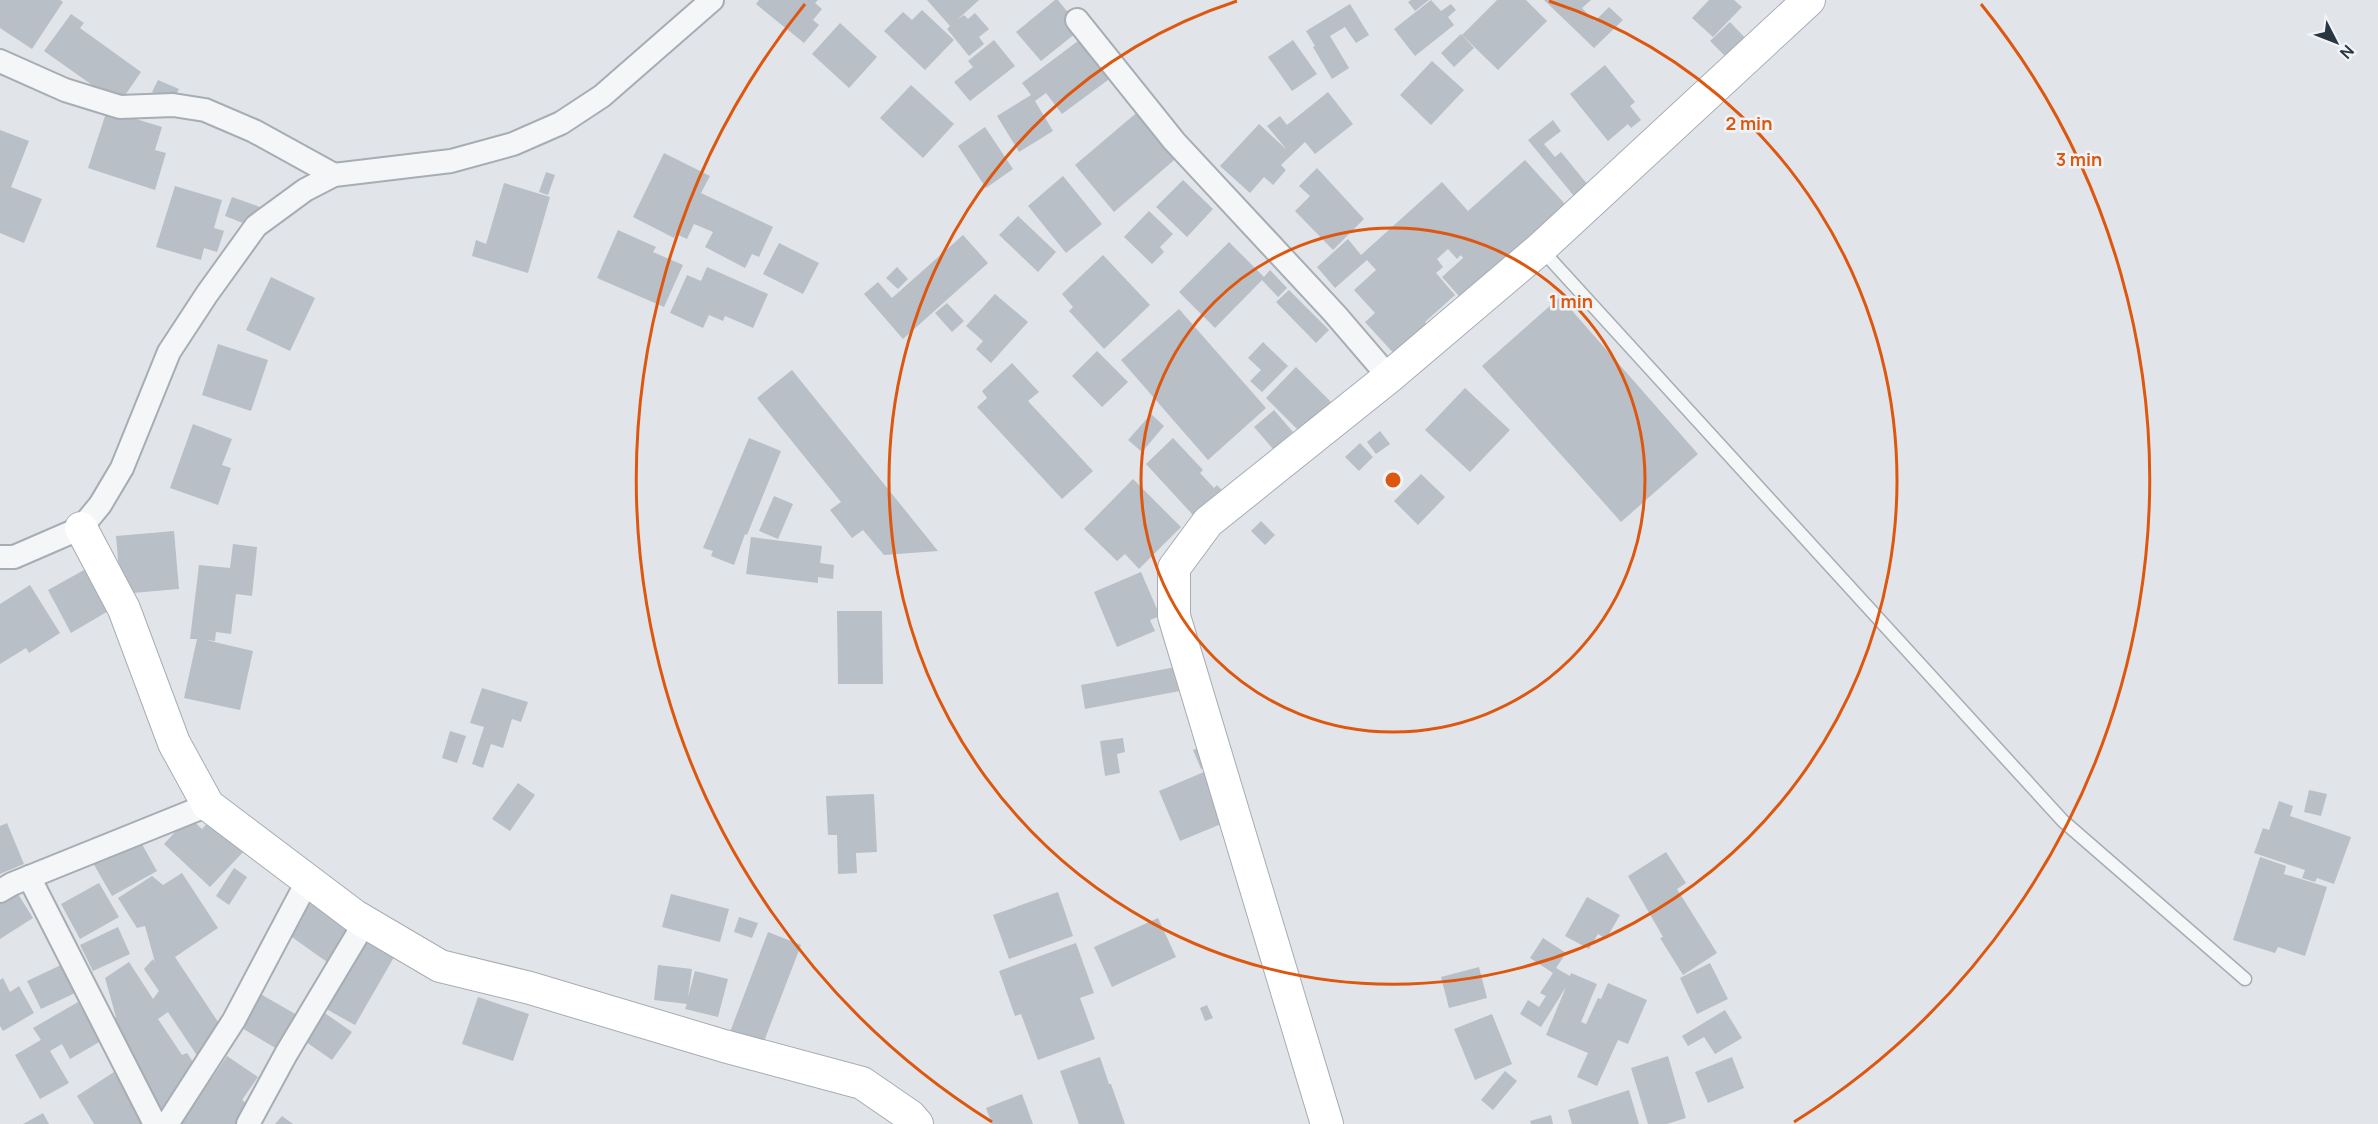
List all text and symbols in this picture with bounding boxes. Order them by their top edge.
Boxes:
north arrow [2306,12,2366,72]
text: N [2335,40,2359,64]
text: 2 min [1726,111,1772,135]
text: 3 min [2056,147,2102,171]
text: 1 min [1549,289,1593,313]
centre of rings [1383,470,1403,490]

